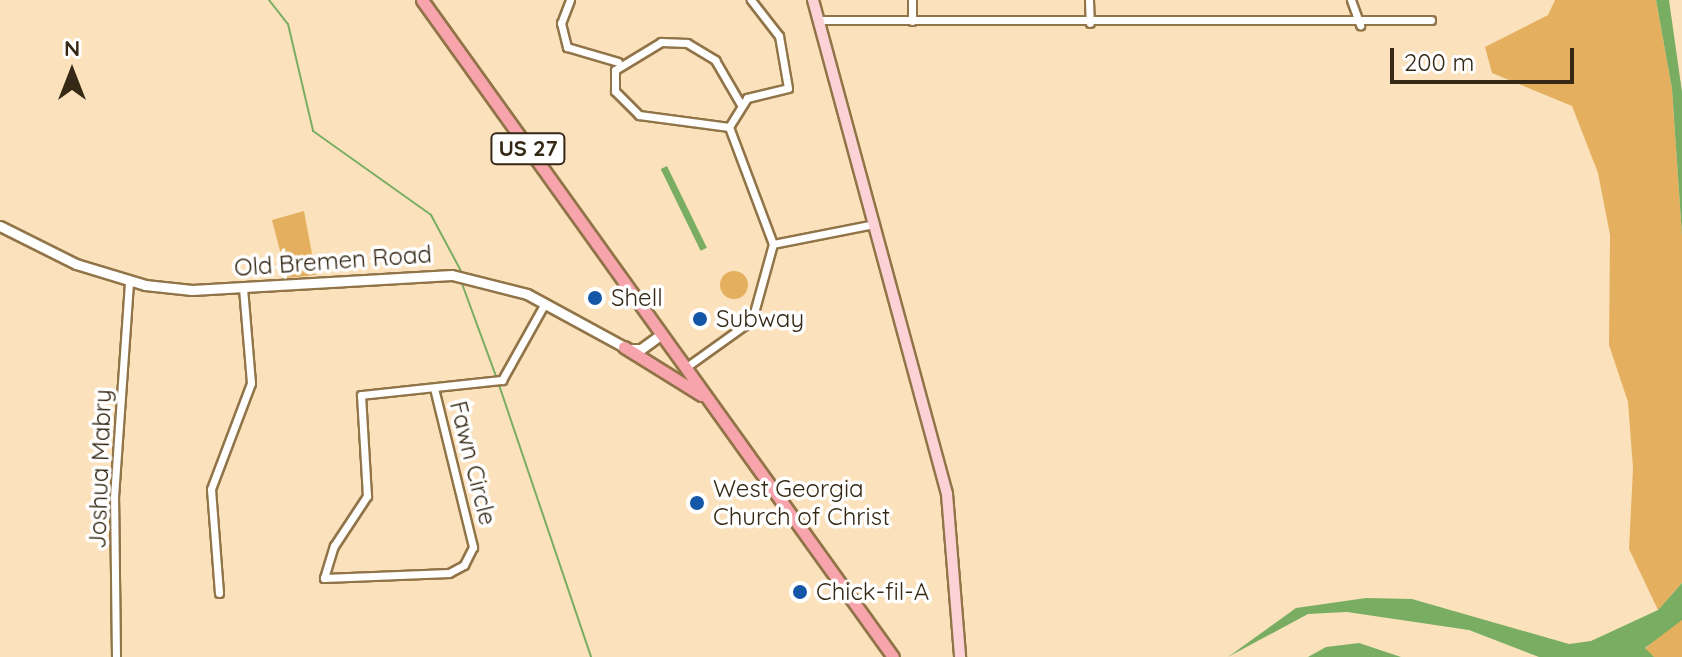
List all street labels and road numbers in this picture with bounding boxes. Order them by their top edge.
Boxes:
road number: US 27 [490,131,566,167]
street label: Old Bremen Road [233,240,433,282]
street label: Joshua Mabry [83,389,117,549]
street label: Fawn Circle [444,398,502,528]

